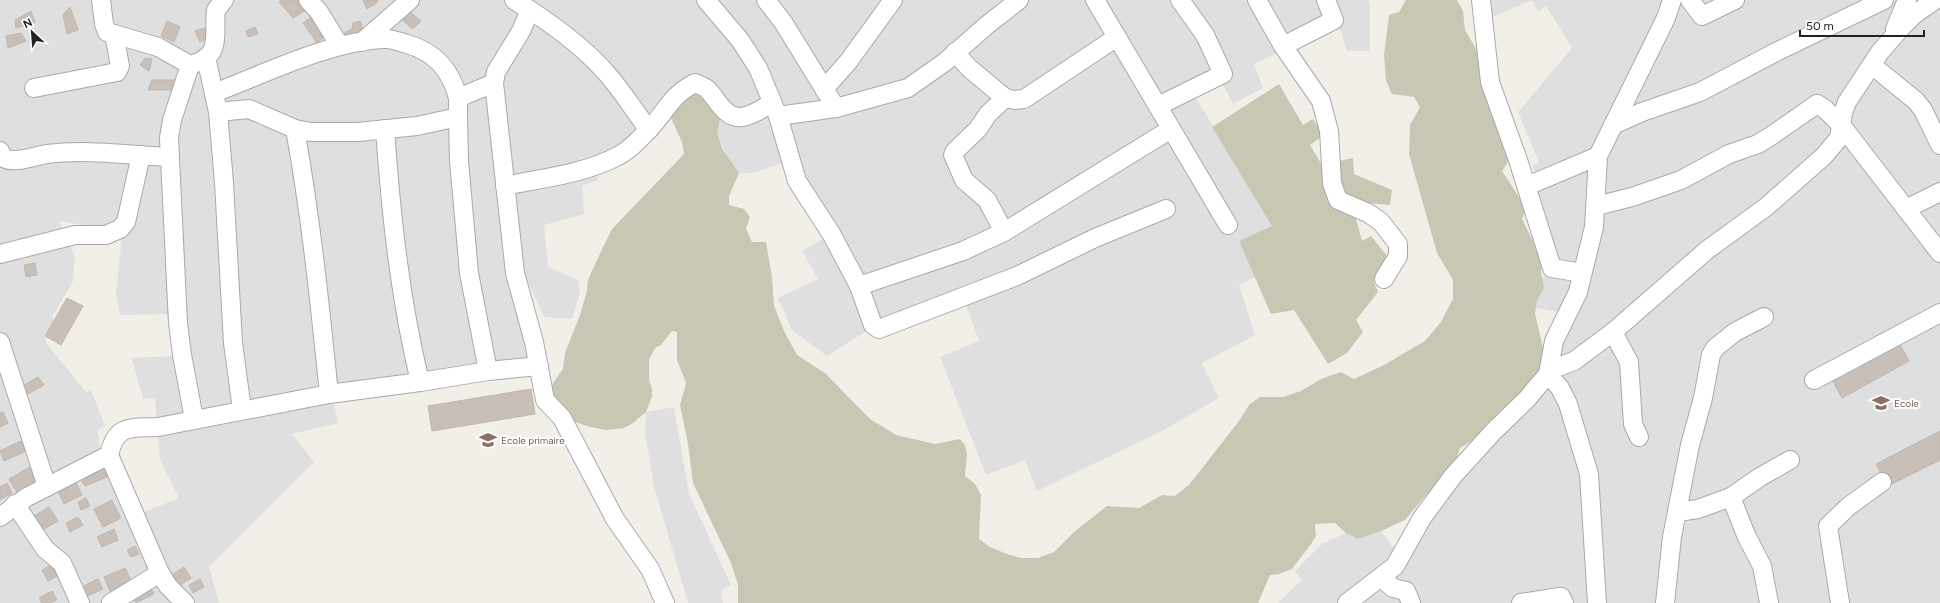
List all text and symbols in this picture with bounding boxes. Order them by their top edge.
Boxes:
north arrow [12,12,52,52]
scale bar [1800,12,1924,38]
text: N [21,16,35,31]
text: 50 m [1806,19,1834,33]
school or university icon: Ecole [1871,393,1891,413]
place label: Ecole [1894,397,1919,410]
school or university icon: Ecole primaire [478,430,498,450]
place label: Ecole primaire [501,434,565,447]

